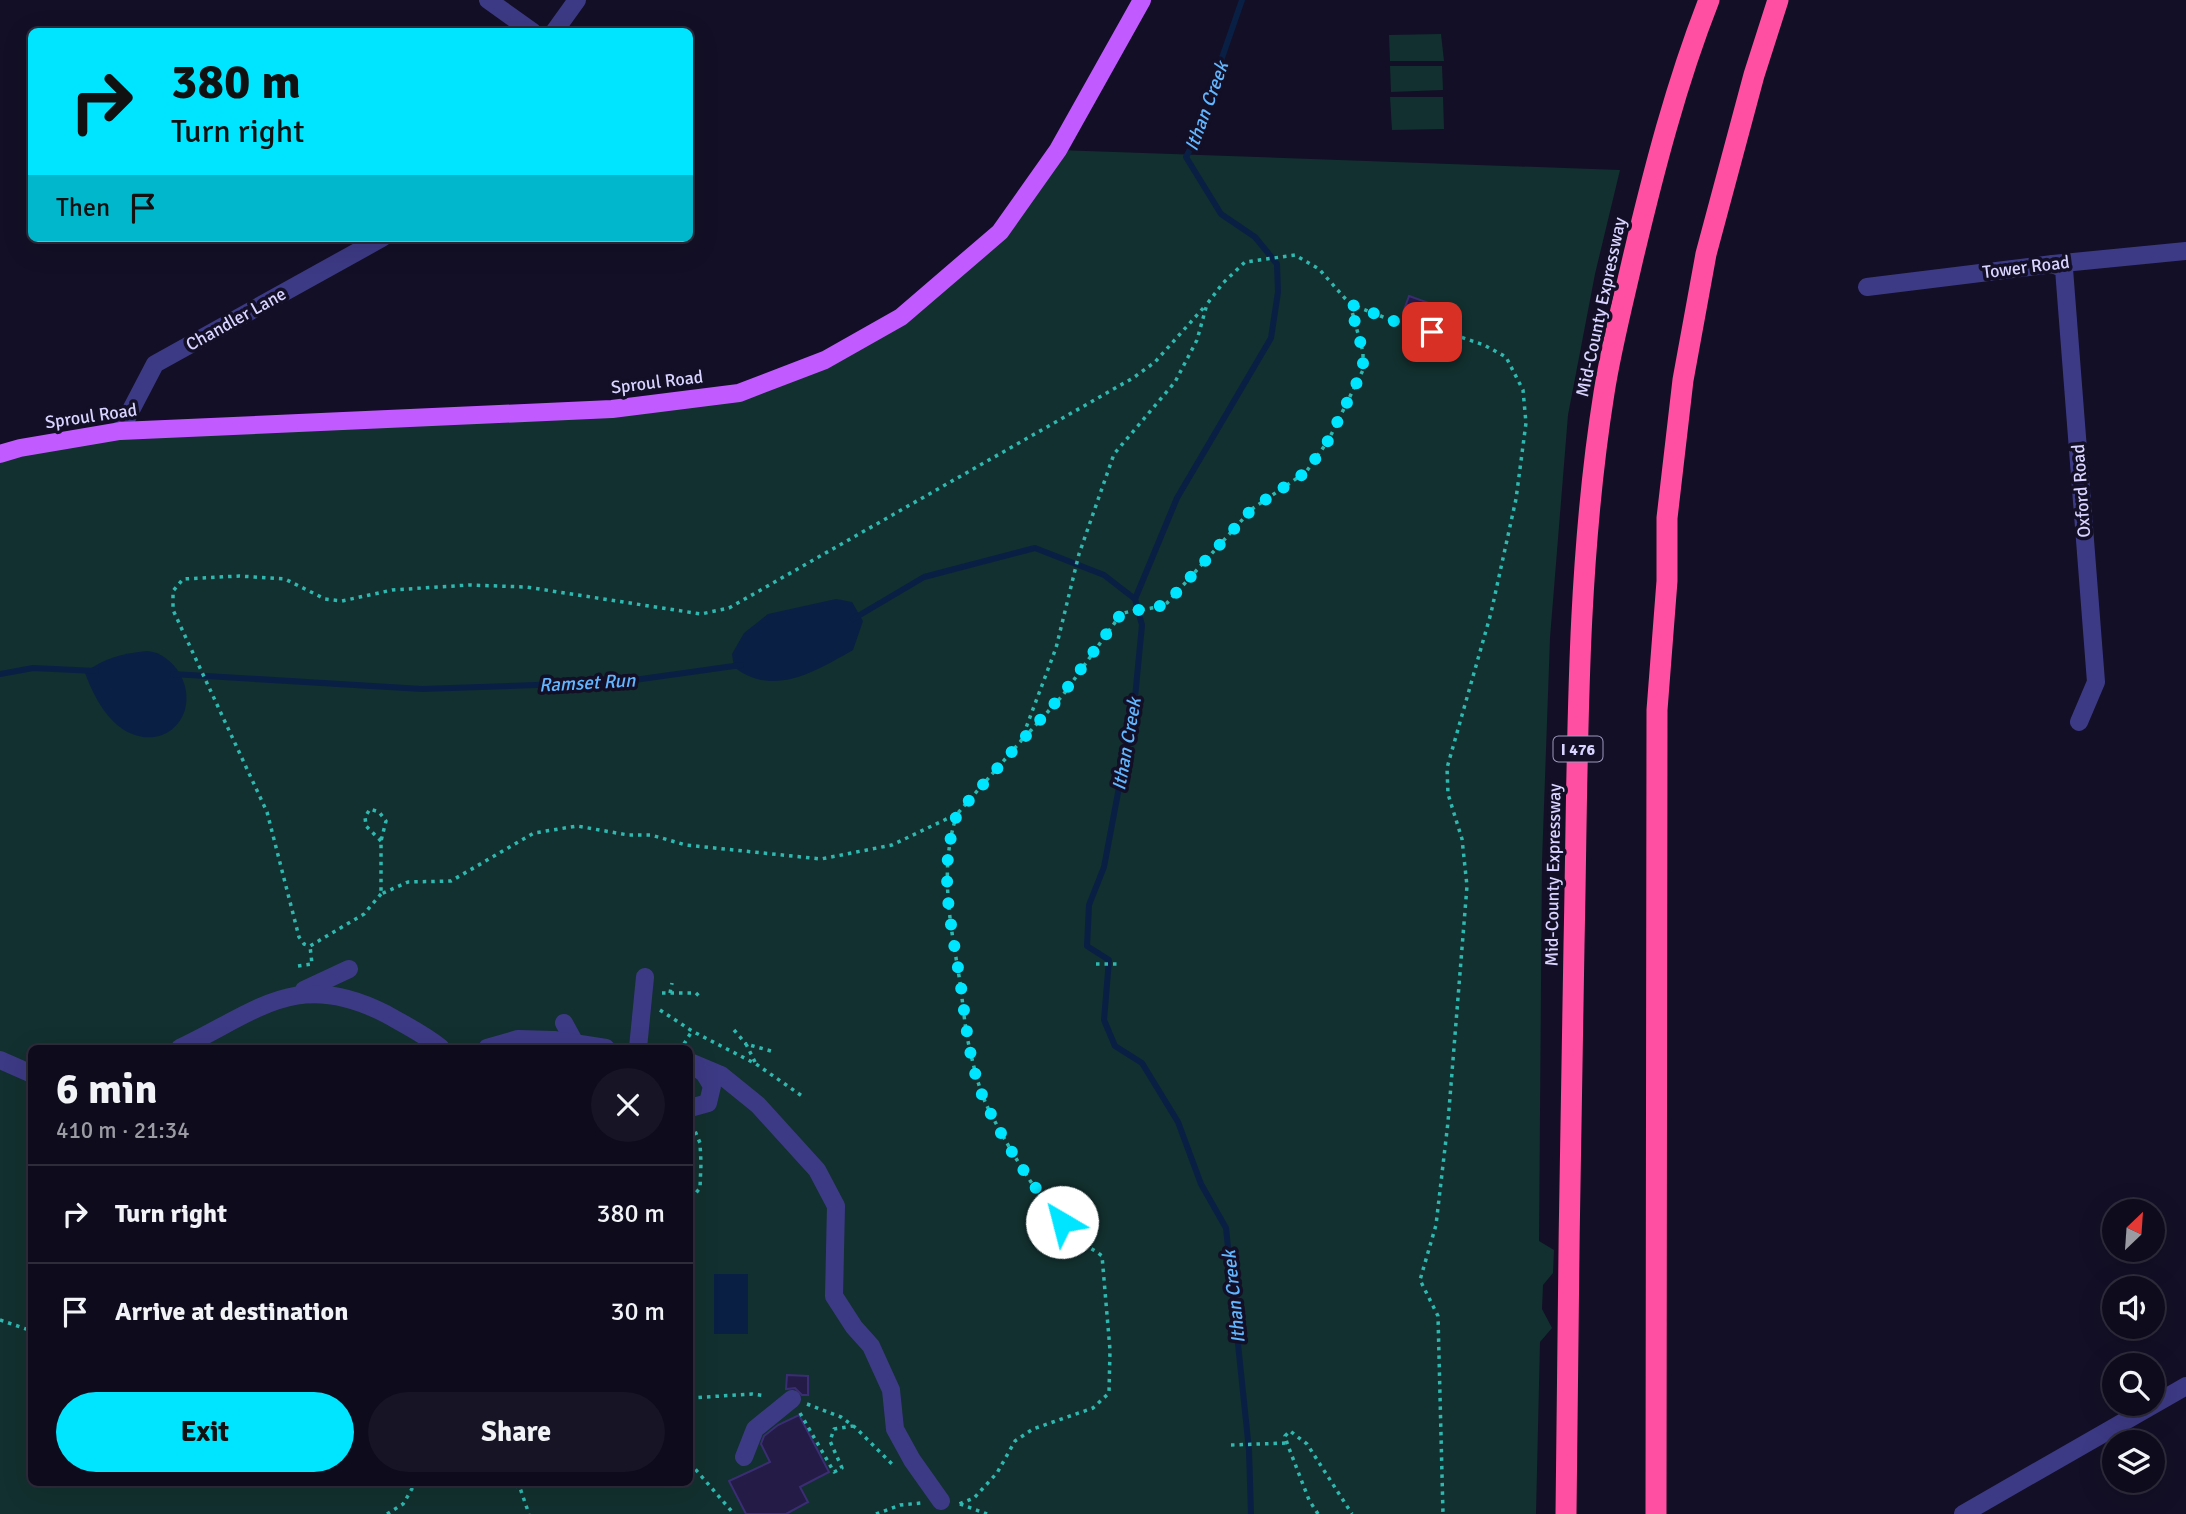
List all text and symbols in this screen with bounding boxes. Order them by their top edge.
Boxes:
text: 380 m [171,52,301,112]
icon: right [56,56,147,147]
water label: Ithan Creek [1180,57,1235,154]
text: Turn right [171,112,304,151]
icon: arrive [124,189,162,227]
text: Then [56,192,110,224]
street label: Mid-County Expressway [1571,215,1631,399]
street label: Tower Road [1981,251,2071,283]
street label: Chandler Lane [182,282,290,356]
pin [1402,302,1462,362]
icon: arrive [1413,313,1451,351]
street label: Sproul Road [610,365,704,399]
street label: Sproul Road [44,399,138,433]
street label: Oxford Road [2067,443,2095,539]
water label: Ramset Run [538,668,636,698]
water label: Ithan Creek [1107,695,1147,792]
road number: I 476 [1554,736,1602,762]
street label: Mid-County Expressway [1540,783,1566,967]
text: 6 min [56,1064,157,1115]
button: close [591,1068,665,1142]
text: 410 m · 21:34 [56,1116,190,1145]
position arrow [1025,1185,1099,1259]
icon: right [56,1195,94,1233]
text: Turn right [115,1198,227,1230]
text: 380 m [596,1198,665,1230]
north arrow [2102,1199,2165,1262]
map controls [2102,1199,2165,1493]
water label: Ithan Creek [1217,1248,1251,1345]
button: sound [2102,1276,2165,1339]
icon: arrive [56,1293,94,1331]
text: Arrive at destination [115,1296,348,1328]
text: 30 m [610,1296,665,1328]
button: search [2102,1353,2165,1416]
button: Exit [56,1392,354,1472]
button: Share [368,1392,665,1472]
button: layers [2102,1430,2165,1493]

